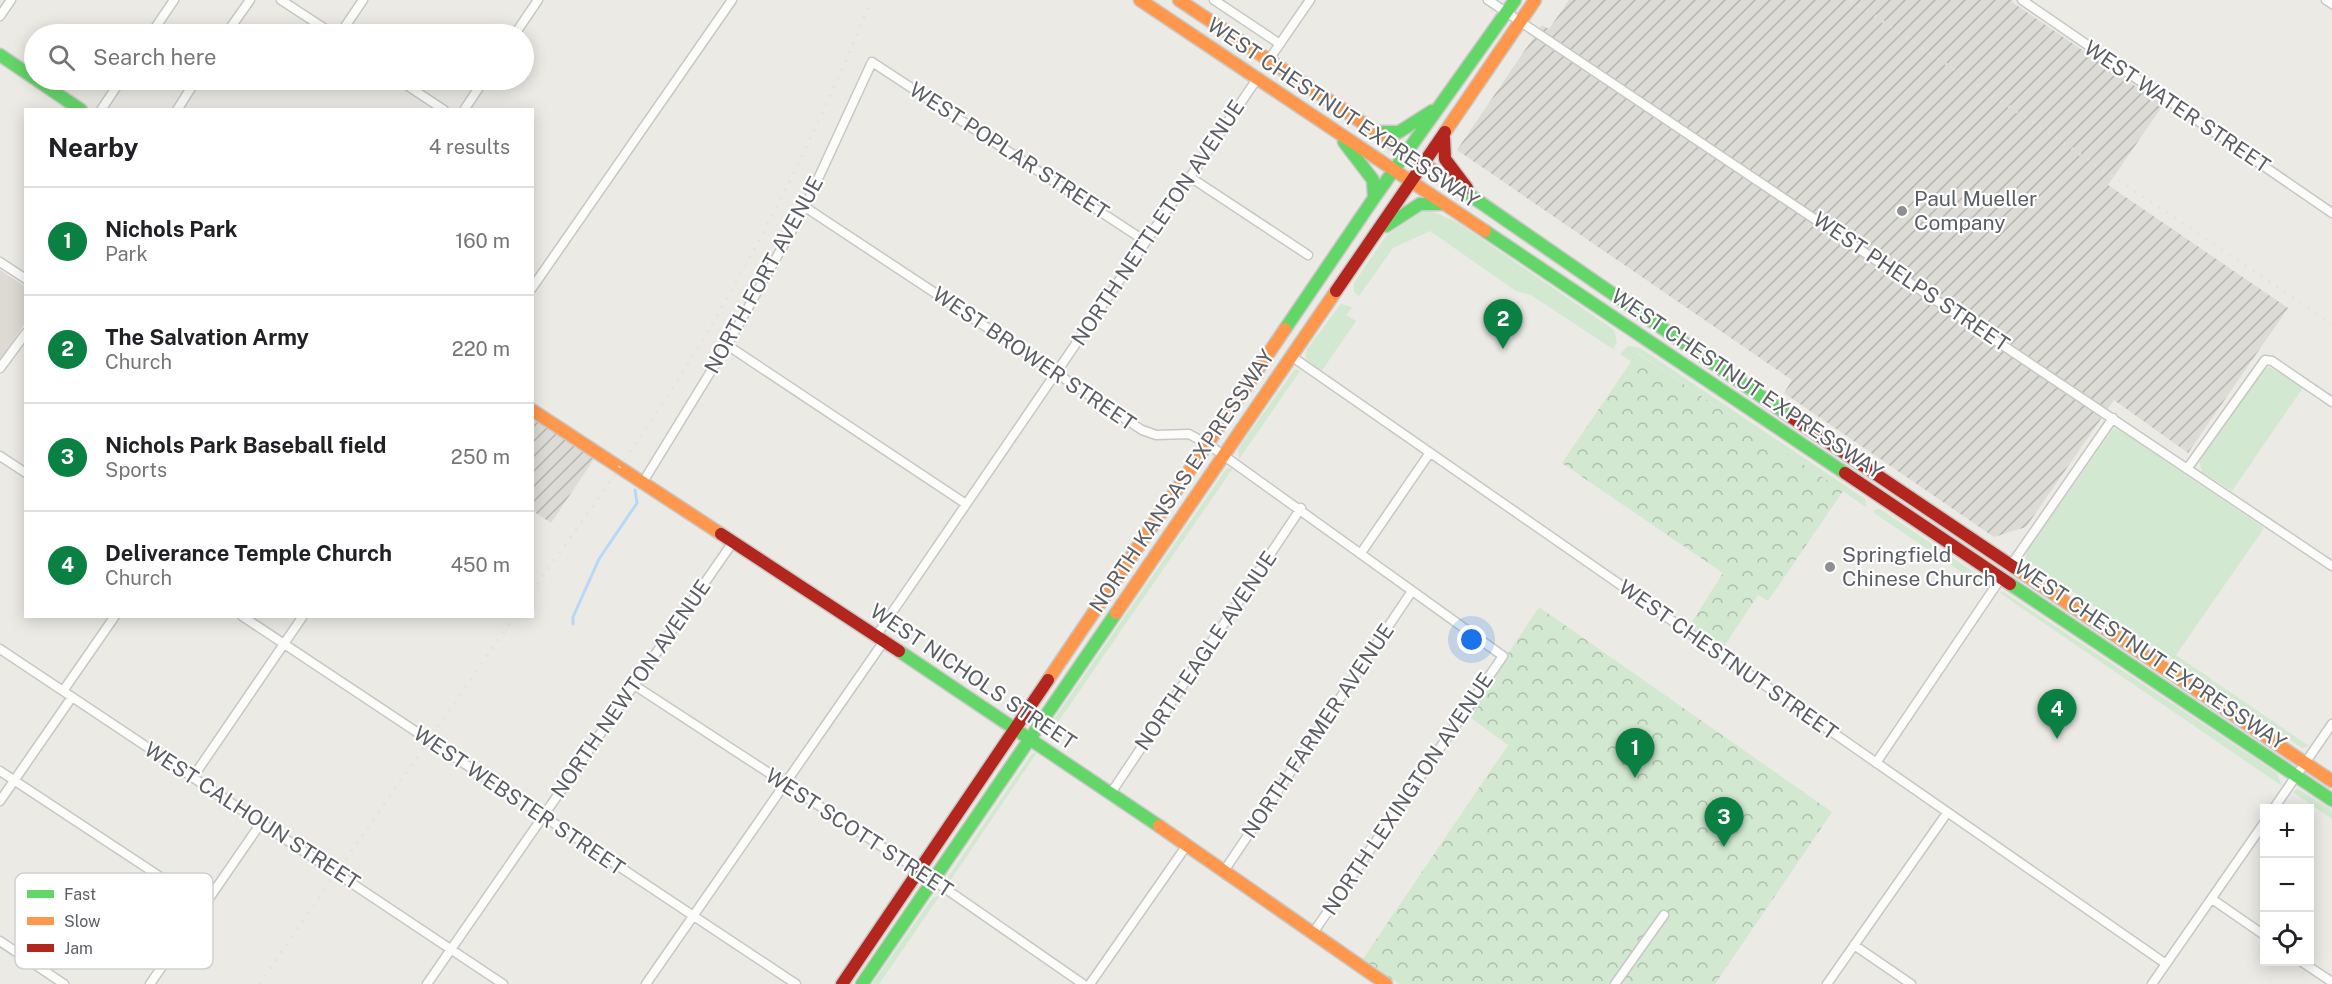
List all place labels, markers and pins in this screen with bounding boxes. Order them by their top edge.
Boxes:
place label: Paul Mueller Company [1914,186,2037,235]
marker: Paul Mueller Company [1895,204,1909,218]
pin: 2 [1484,300,1522,349]
place label: Springfield Chinese Church [1842,542,1996,591]
marker: Springfield Chinese Church [1823,560,1837,574]
pin: 4 [2038,690,2076,739]
pin: 1 [1616,728,1654,778]
pin: 3 [1704,798,1744,847]

